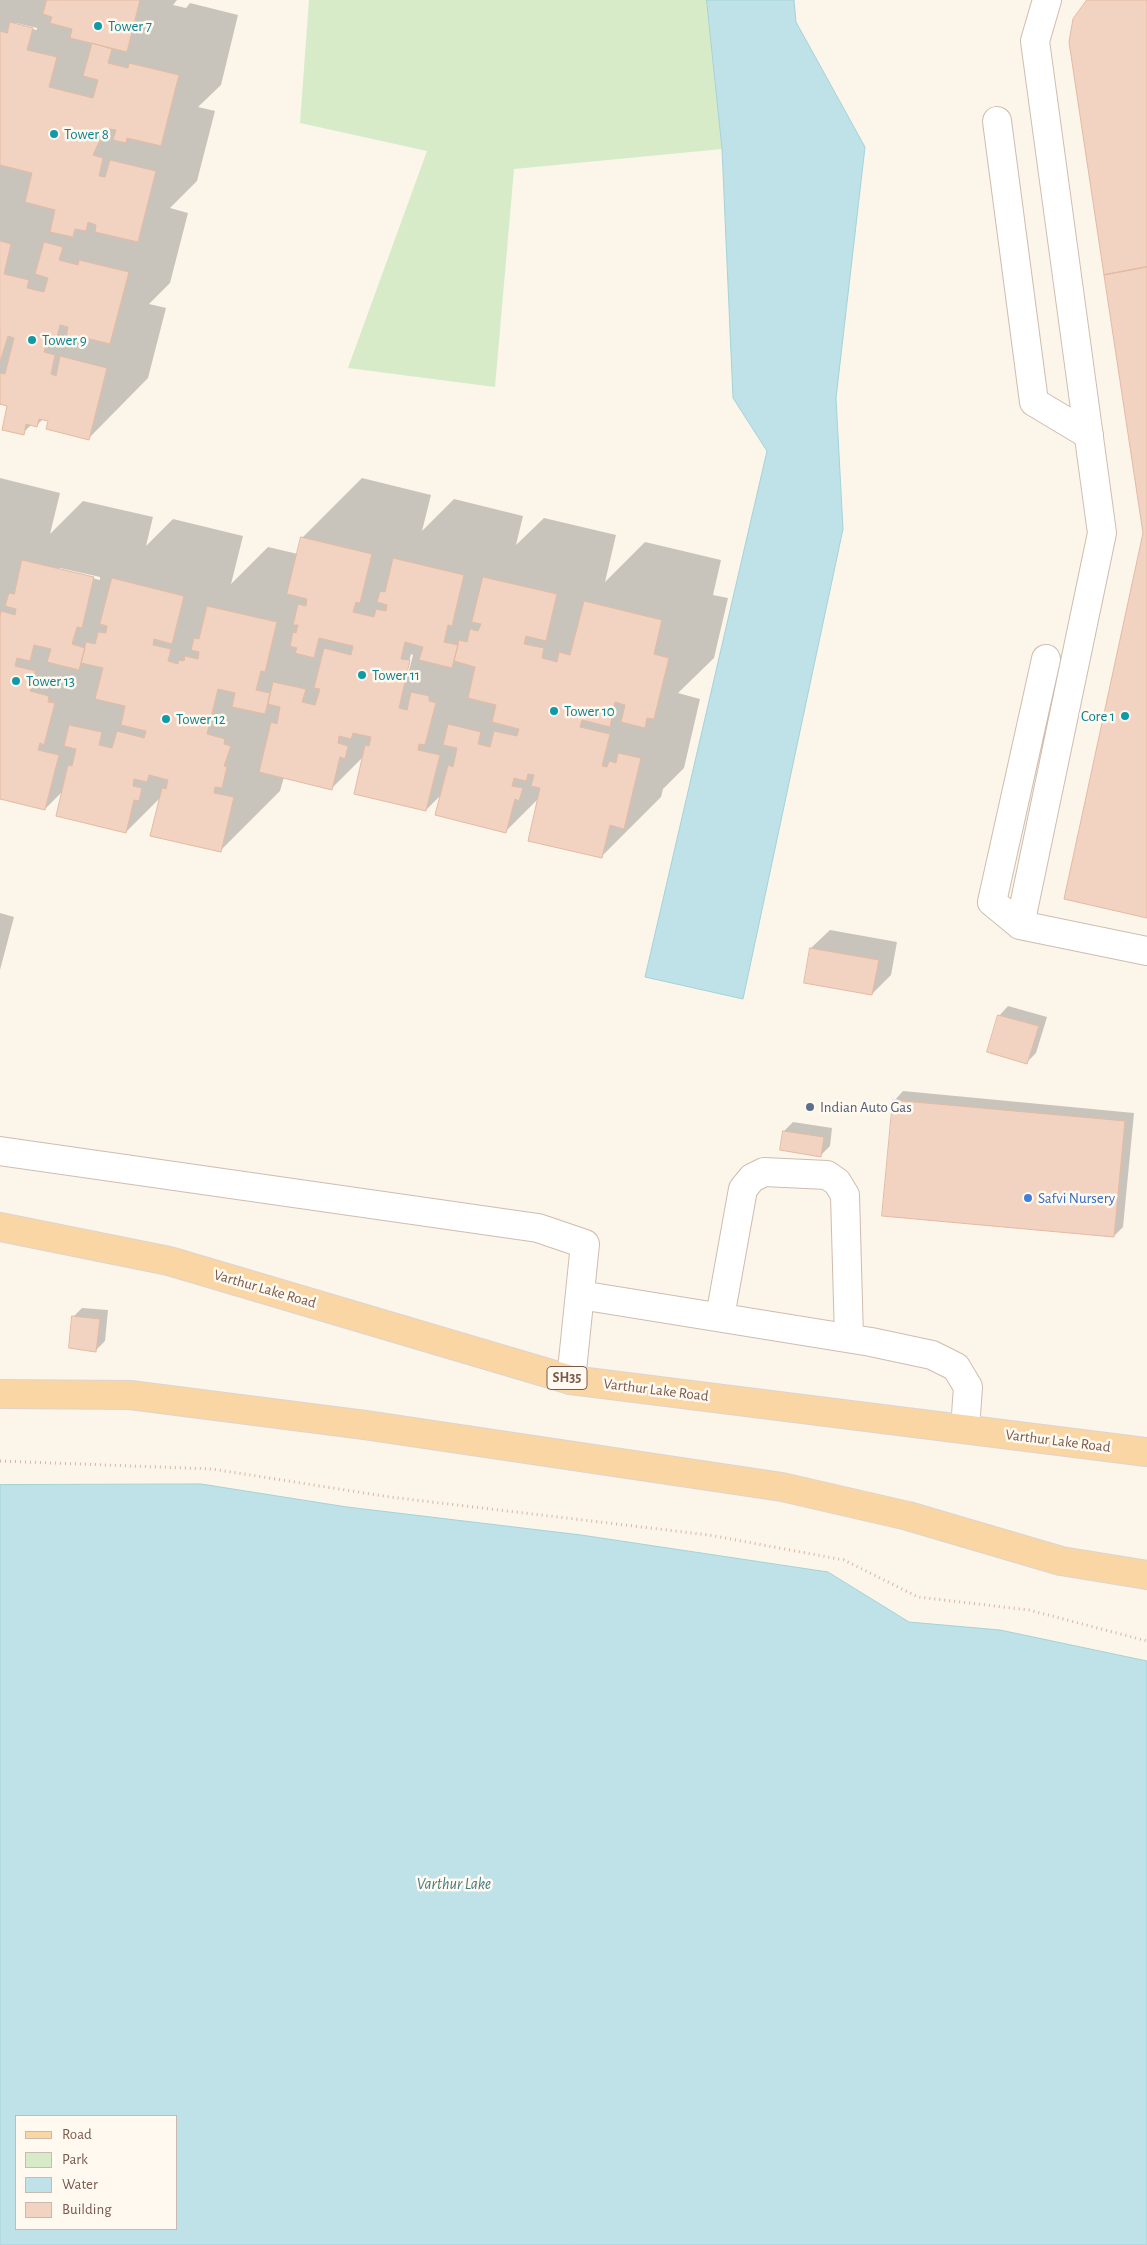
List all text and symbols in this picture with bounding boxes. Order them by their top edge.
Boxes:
place label: Tower 7 [108,17,152,35]
marker: Tower 7 [92,20,104,32]
place label: Tower 8 [64,125,109,143]
marker: Tower 8 [48,128,60,140]
place label: Tower 9 [42,331,87,349]
marker: Tower 9 [26,334,38,346]
place label: Tower 11 [372,666,420,684]
marker: Tower 11 [356,669,368,681]
place label: Tower 13 [26,672,75,690]
marker: Tower 13 [10,675,22,687]
place label: Tower 10 [564,702,615,720]
marker: Tower 10 [548,705,560,717]
place label: Core 1 [1081,707,1115,725]
place label: Tower 12 [176,710,226,728]
marker: Core 1 [1119,710,1131,722]
marker: Tower 12 [160,713,172,725]
place label: Indian Auto Gas [820,1098,912,1116]
marker: Indian Auto Gas [804,1101,816,1113]
place label: Safvi Nursery [1038,1189,1115,1207]
marker: Safvi Nursery [1022,1192,1034,1204]
street label: Varthur Lake Road [212,1266,318,1312]
road number: SH35 [547,1366,587,1390]
street label: Varthur Lake Road [602,1375,710,1405]
street label: Varthur Lake Road [1004,1426,1112,1456]
water label: Varthur Lake [417,1874,491,1894]
legend [15,2115,178,2230]
text: Road [62,2127,92,2142]
text: Park [62,2152,88,2167]
text: Water [62,2177,98,2192]
text: Building [62,2202,112,2217]

